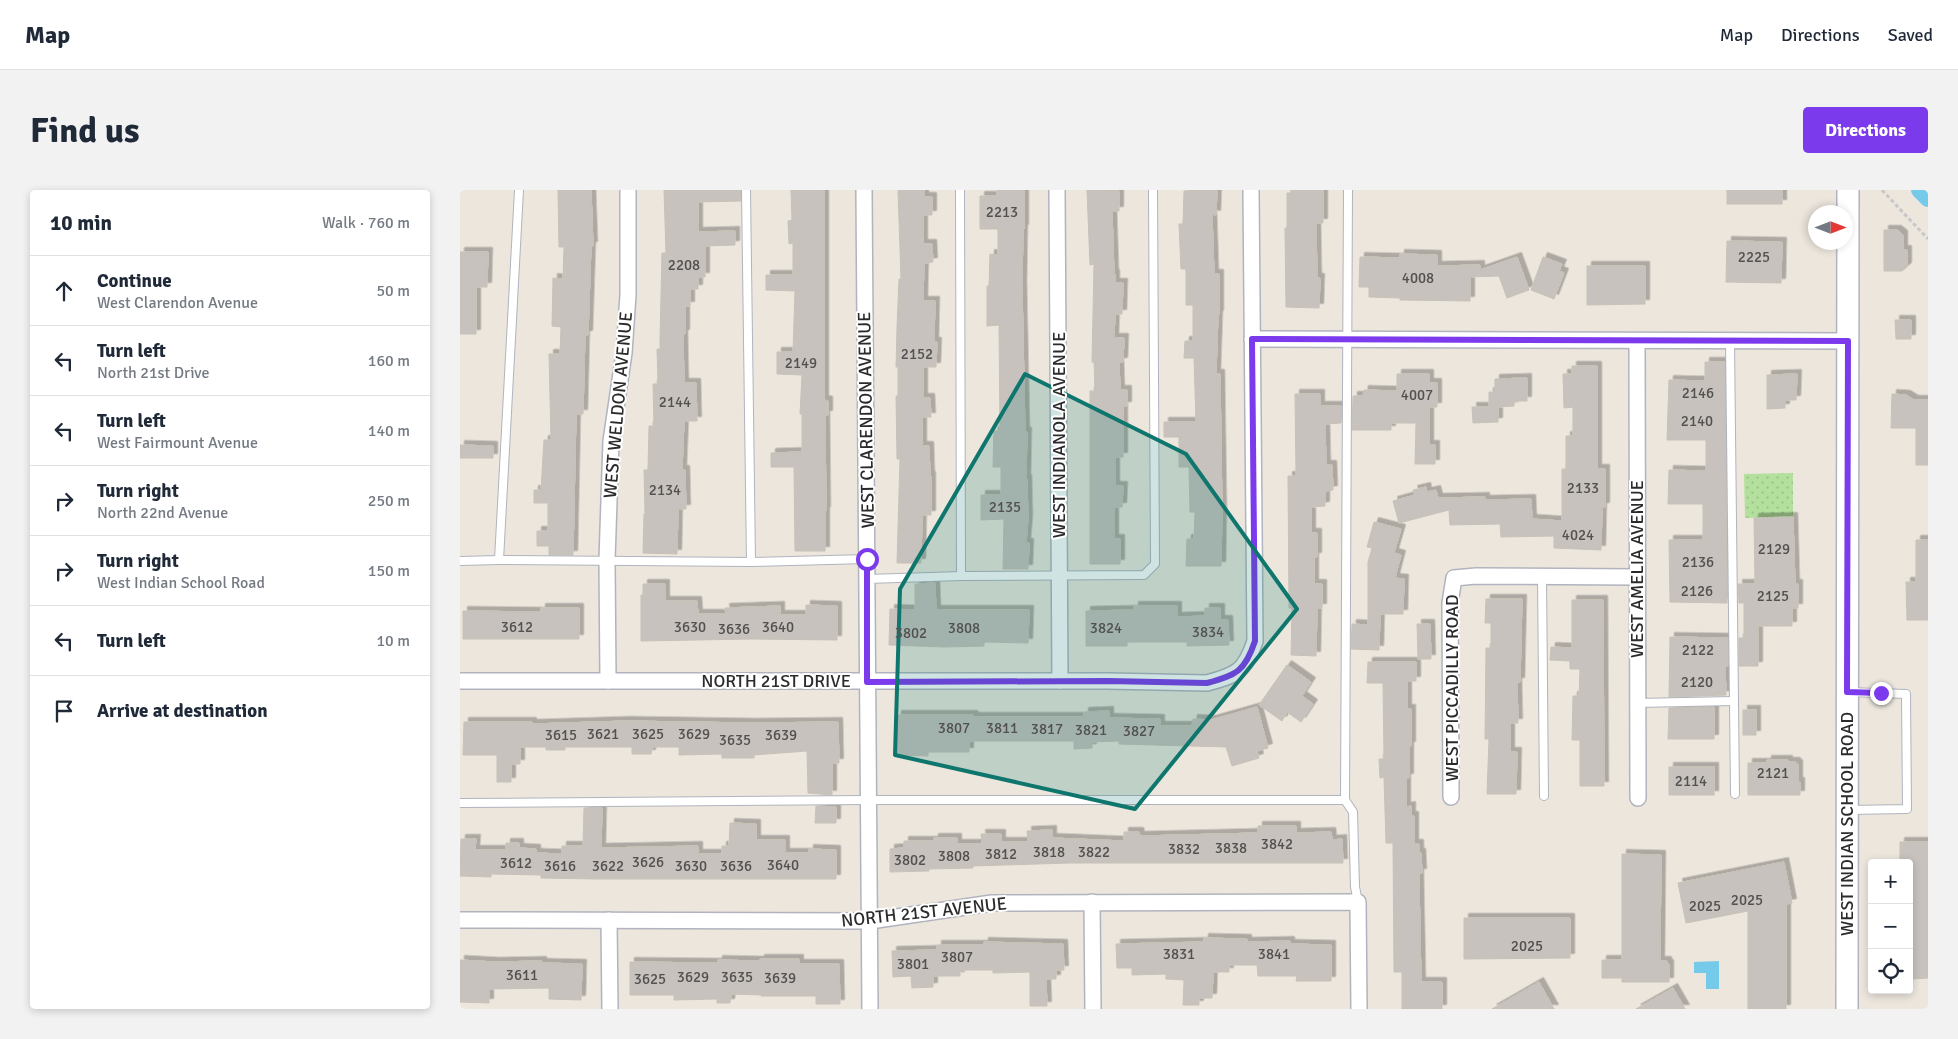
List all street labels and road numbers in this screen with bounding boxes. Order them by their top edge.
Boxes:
street label: WEST WELDON AVENUE [599,311,637,499]
street label: WEST CLARENDON AVENUE [853,311,879,529]
street label: WEST INDIANOLA AVENUE [1048,332,1070,538]
street label: WEST AMELIA AVENUE [1626,480,1648,658]
street label: WEST PICCADILLY ROAD [1441,594,1463,782]
street label: NORTH 21ST DRIVE [701,670,851,692]
street label: WEST INDIAN SCHOOL ROAD [1836,712,1858,936]
street label: NORTH 21ST AVENUE [840,892,1008,932]

